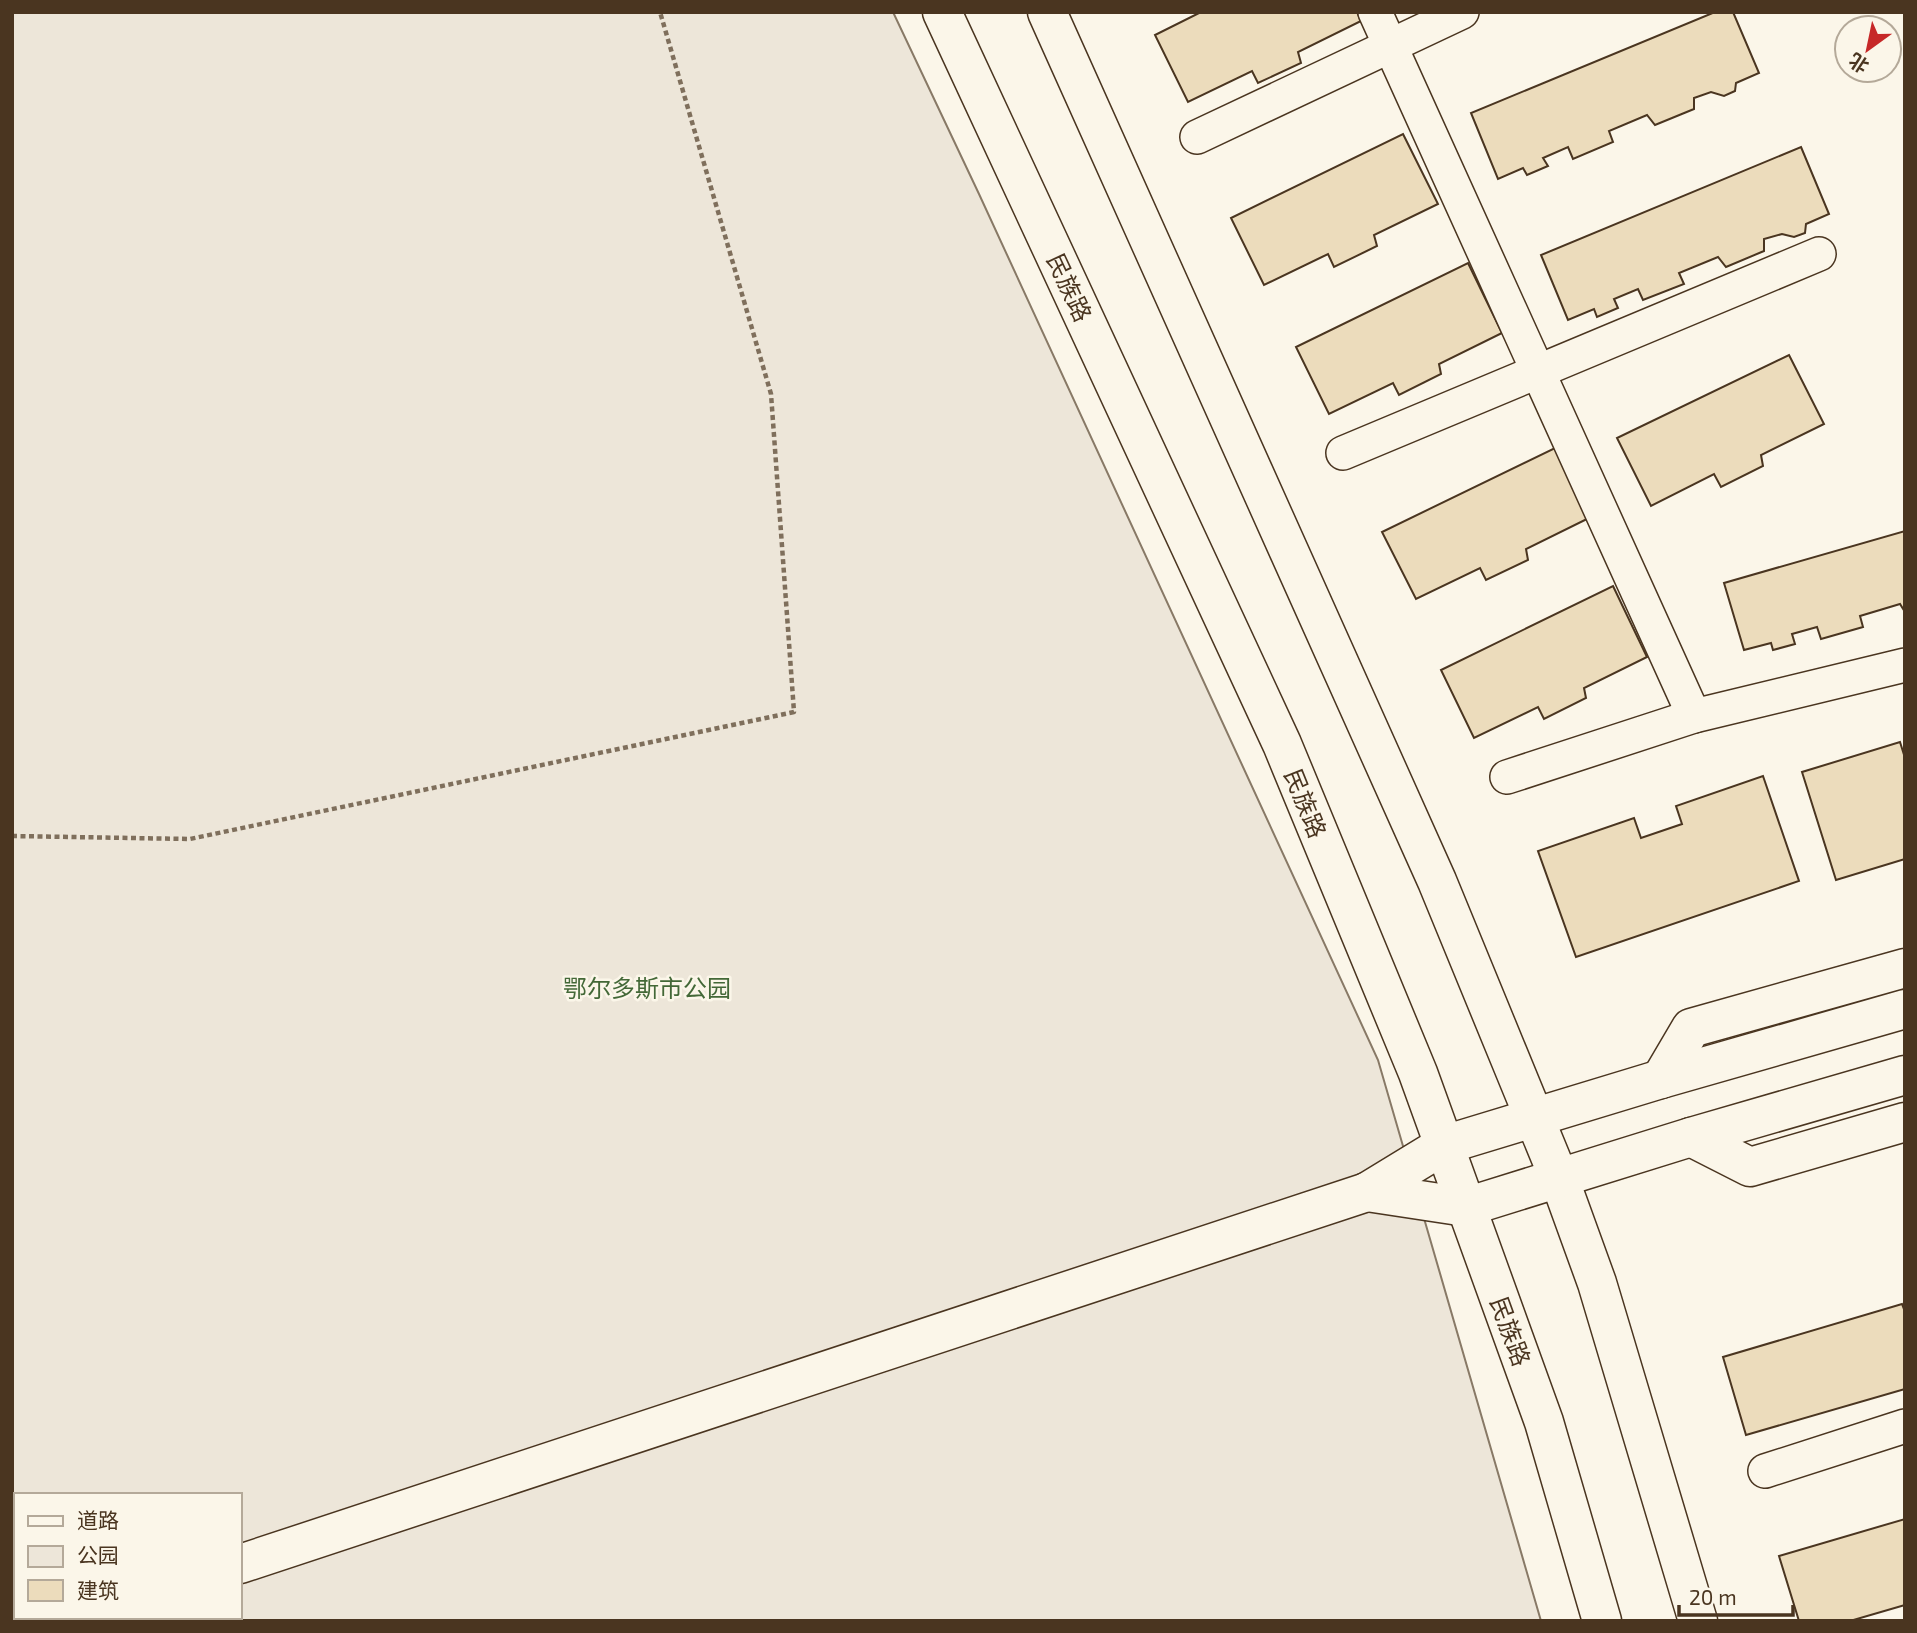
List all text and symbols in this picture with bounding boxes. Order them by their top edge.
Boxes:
north arrow [1833,14,1903,84]
text: 北 [1844,49,1873,78]
street label: 民族路 [1042,248,1098,326]
street label: 民族路 [1279,764,1333,842]
park label: 鄂尔多斯市公园 [563,973,731,1002]
street label: 民族路 [1485,1292,1537,1370]
legend [14,1493,242,1619]
text: 道路 [77,1507,119,1532]
text: 公园 [77,1542,119,1567]
scale bar [1679,1574,1793,1618]
text: 建筑 [77,1577,119,1602]
text: 20 m [1689,1584,1737,1609]

